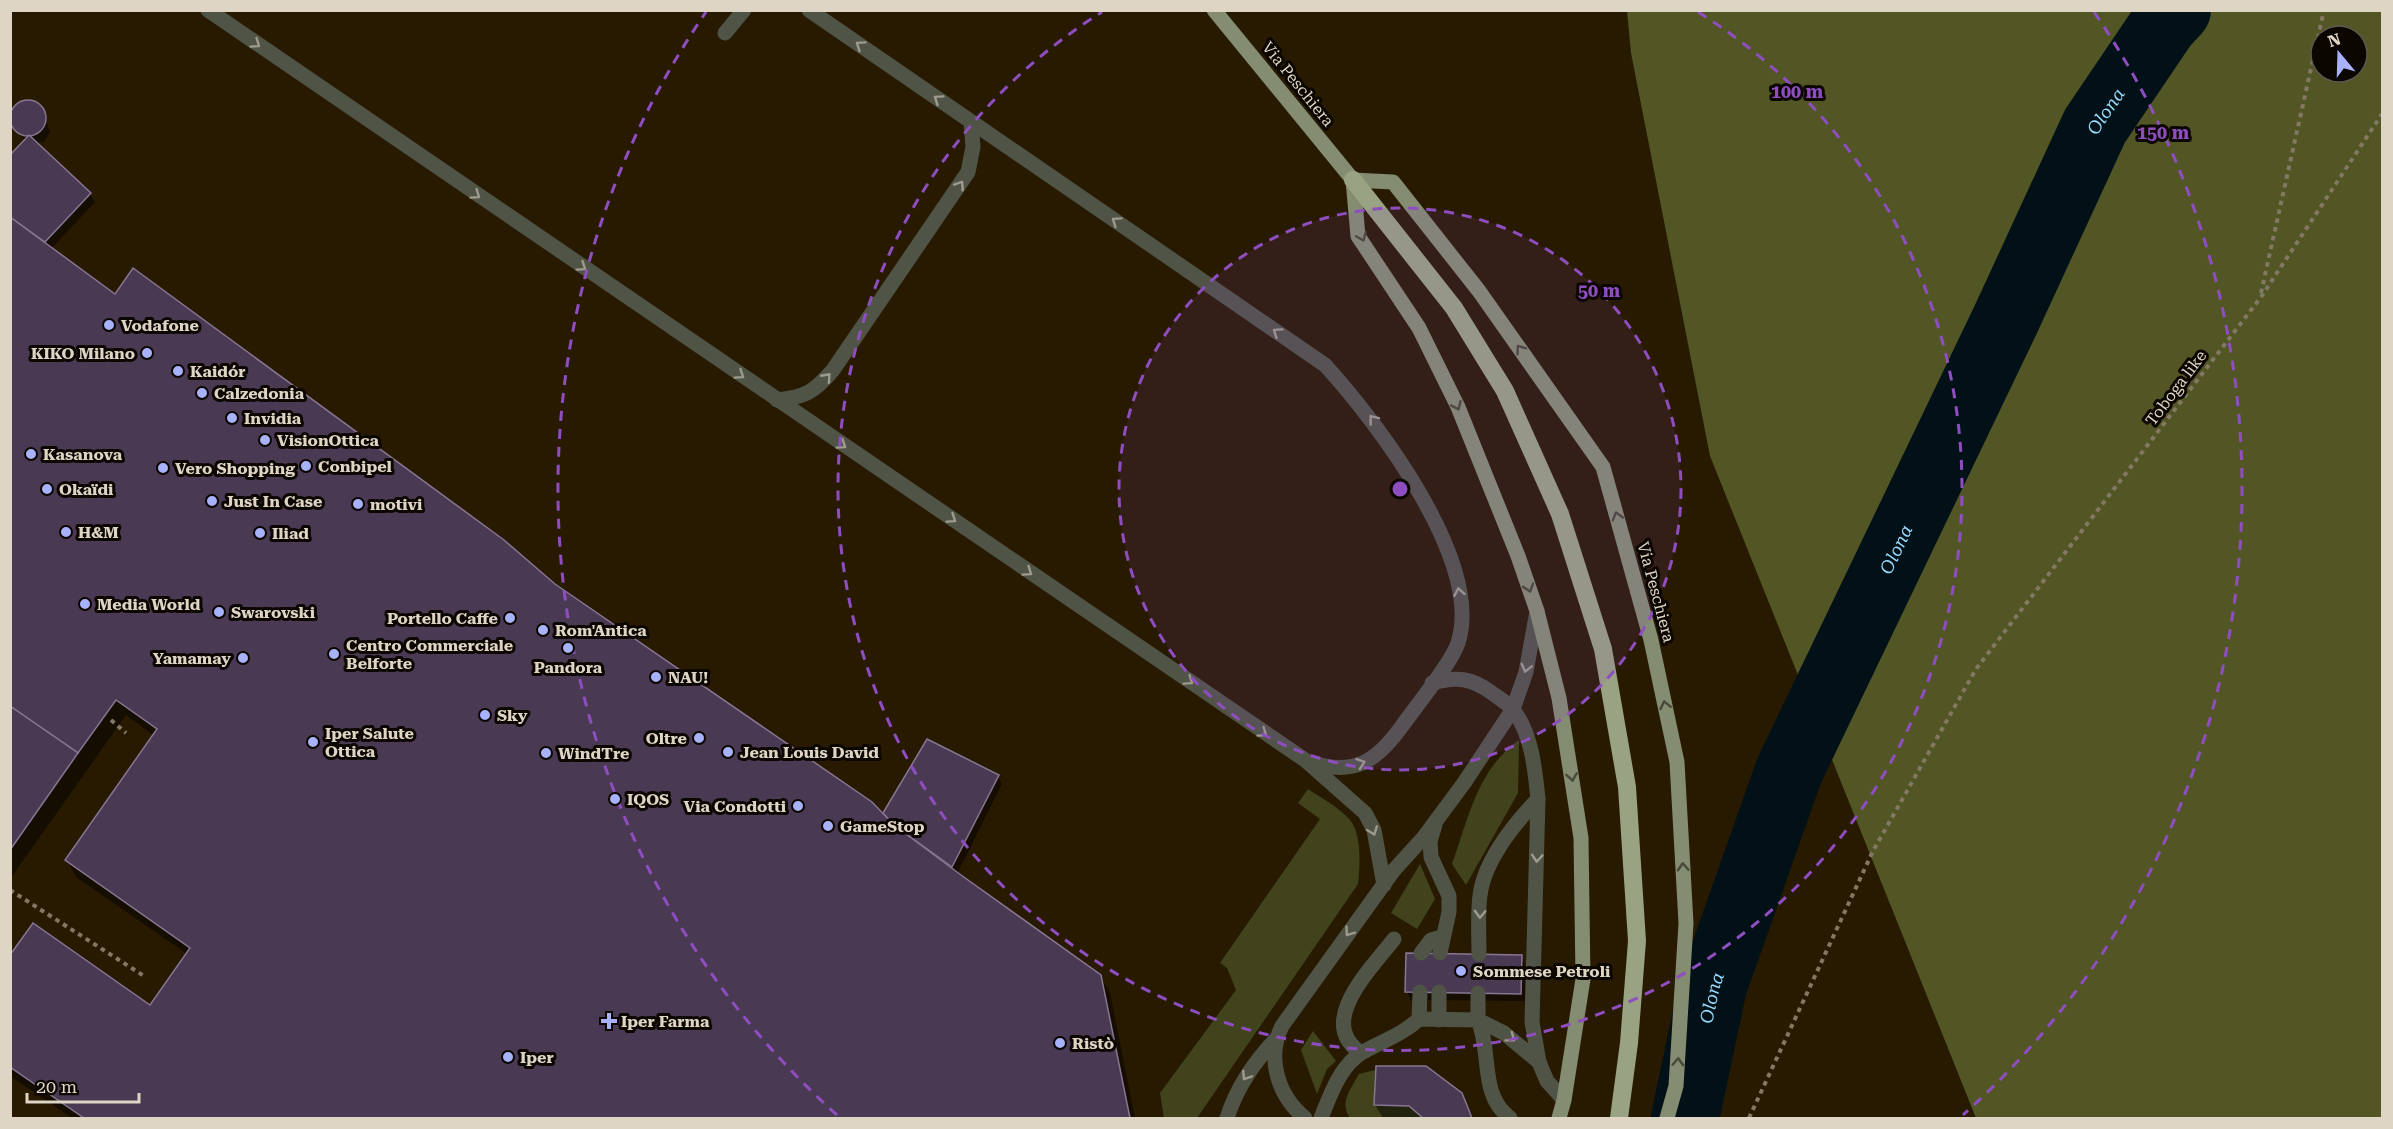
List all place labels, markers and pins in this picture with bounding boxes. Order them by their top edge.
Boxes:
place label: Vodafone [121,316,199,335]
marker: Vodafone [102,318,116,332]
place label: KIKO Milano [31,344,135,363]
marker: KIKO Milano [140,346,154,360]
place label: Kaidór [190,362,246,381]
marker: Kaidór [171,364,185,378]
place label: Calzedonia [214,384,305,403]
marker: Calzedonia [195,386,209,400]
place label: Invidia [244,409,302,428]
marker: Invidia [225,411,239,425]
place label: VisionOttica [277,431,379,450]
marker: VisionOttica [258,433,272,447]
place label: Kasanova [43,445,123,464]
marker: Kasanova [24,447,38,461]
place label: Conbipel [318,457,392,476]
place label: Vero Shopping [175,459,295,478]
marker: Conbipel [299,459,313,473]
marker: Vero Shopping [156,461,170,475]
centre of rings [1390,479,1410,499]
place label: Okaïdi [59,480,114,499]
marker: Okaïdi [40,482,54,496]
place label: Just In Case [224,492,322,511]
marker: Just In Case [205,494,219,508]
place label: motivi [370,495,423,514]
marker: motivi [351,497,365,511]
place label: H&M [78,523,119,542]
place label: Iliad [272,524,309,543]
marker: H&M [59,525,73,539]
marker: Iliad [253,526,267,540]
place label: Media World [97,595,201,614]
marker: Media World [78,597,92,611]
place label: Swarovski [231,603,316,622]
marker: Swarovski [212,605,226,619]
place label: Portello Caffe [387,609,498,628]
marker: Portello Caffe [503,611,517,625]
place label: Rom'Antica [555,621,647,640]
marker: Rom'Antica [536,623,550,637]
place label: Centro Commerciale Belforte [346,636,513,673]
marker: Pandora [561,641,575,655]
marker: Centro Commerciale Belforte [327,647,341,661]
place label: Yamamay [153,649,231,668]
marker: Yamamay [236,651,250,665]
place label: Pandora [534,658,603,677]
place label: NAU! [668,668,708,687]
marker: NAU! [649,670,663,684]
place label: Sky [497,706,528,725]
marker: Sky [478,708,492,722]
place label: Iper Salute Ottica [325,724,414,761]
place label: Oltre [646,729,687,748]
marker: Oltre [692,731,706,745]
marker: Iper Salute Ottica [306,735,320,749]
place label: Jean Louis David [740,743,879,762]
place label: WindTre [558,744,629,763]
marker: Jean Louis David [721,745,735,759]
marker: WindTre [539,746,553,760]
place label: IQOS [627,790,669,809]
marker: IQOS [608,792,622,806]
place label: Via Condotti [684,797,787,816]
marker: Via Condotti [791,799,805,813]
place label: GameStop [840,817,925,836]
marker: GameStop [821,819,835,833]
place label: Sommese Petroli [1473,962,1611,981]
marker: Sommese Petroli [1454,964,1468,978]
place label: Iper Farma [621,1012,710,1031]
marker: Iper Farma [602,1014,616,1028]
place label: Ristò [1072,1034,1114,1053]
marker: Ristò [1053,1036,1067,1050]
place label: Iper [520,1048,554,1067]
marker: Iper [501,1050,515,1064]

